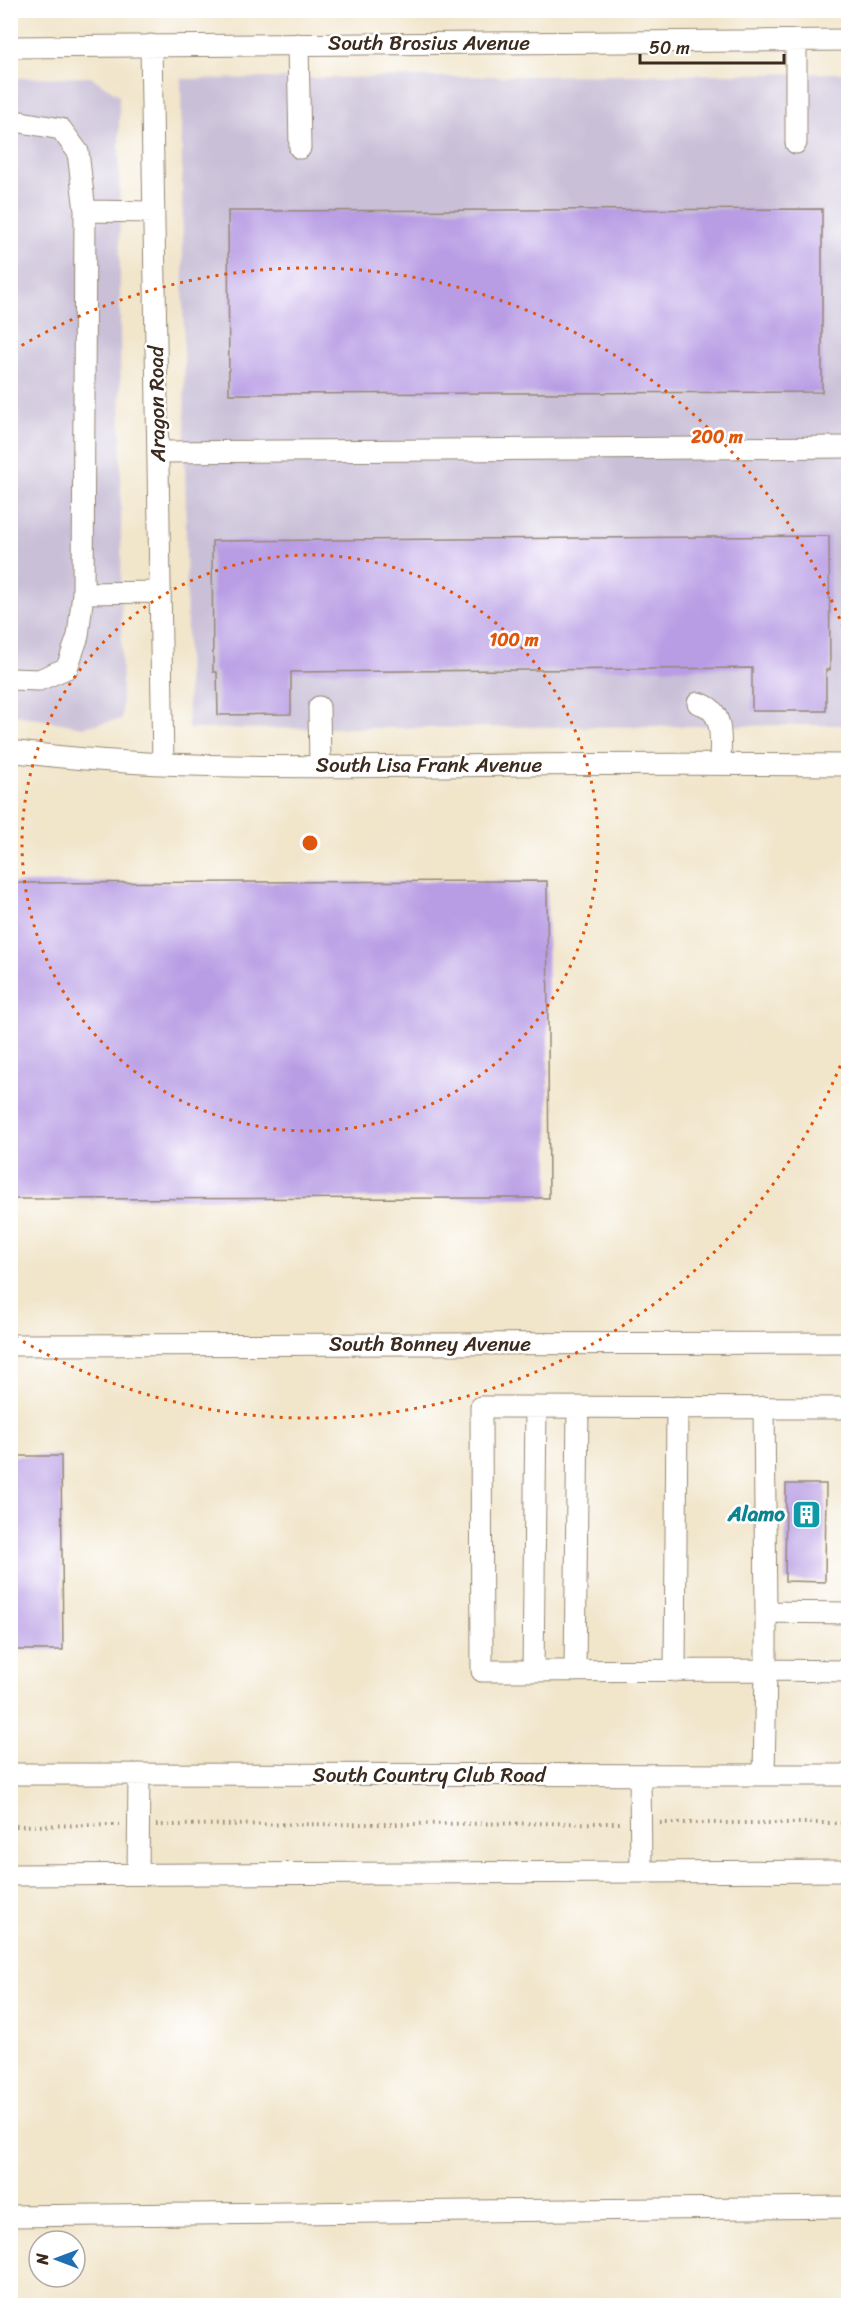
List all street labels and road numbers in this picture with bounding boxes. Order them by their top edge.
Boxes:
street label: South Brosius Avenue [328,24,530,62]
street label: Aragon Road [137,344,177,463]
street label: South Lisa Frank Avenue [316,746,542,784]
street label: South Bonney Avenue [329,1325,531,1363]
street label: South Country Club Road [313,1756,547,1794]

